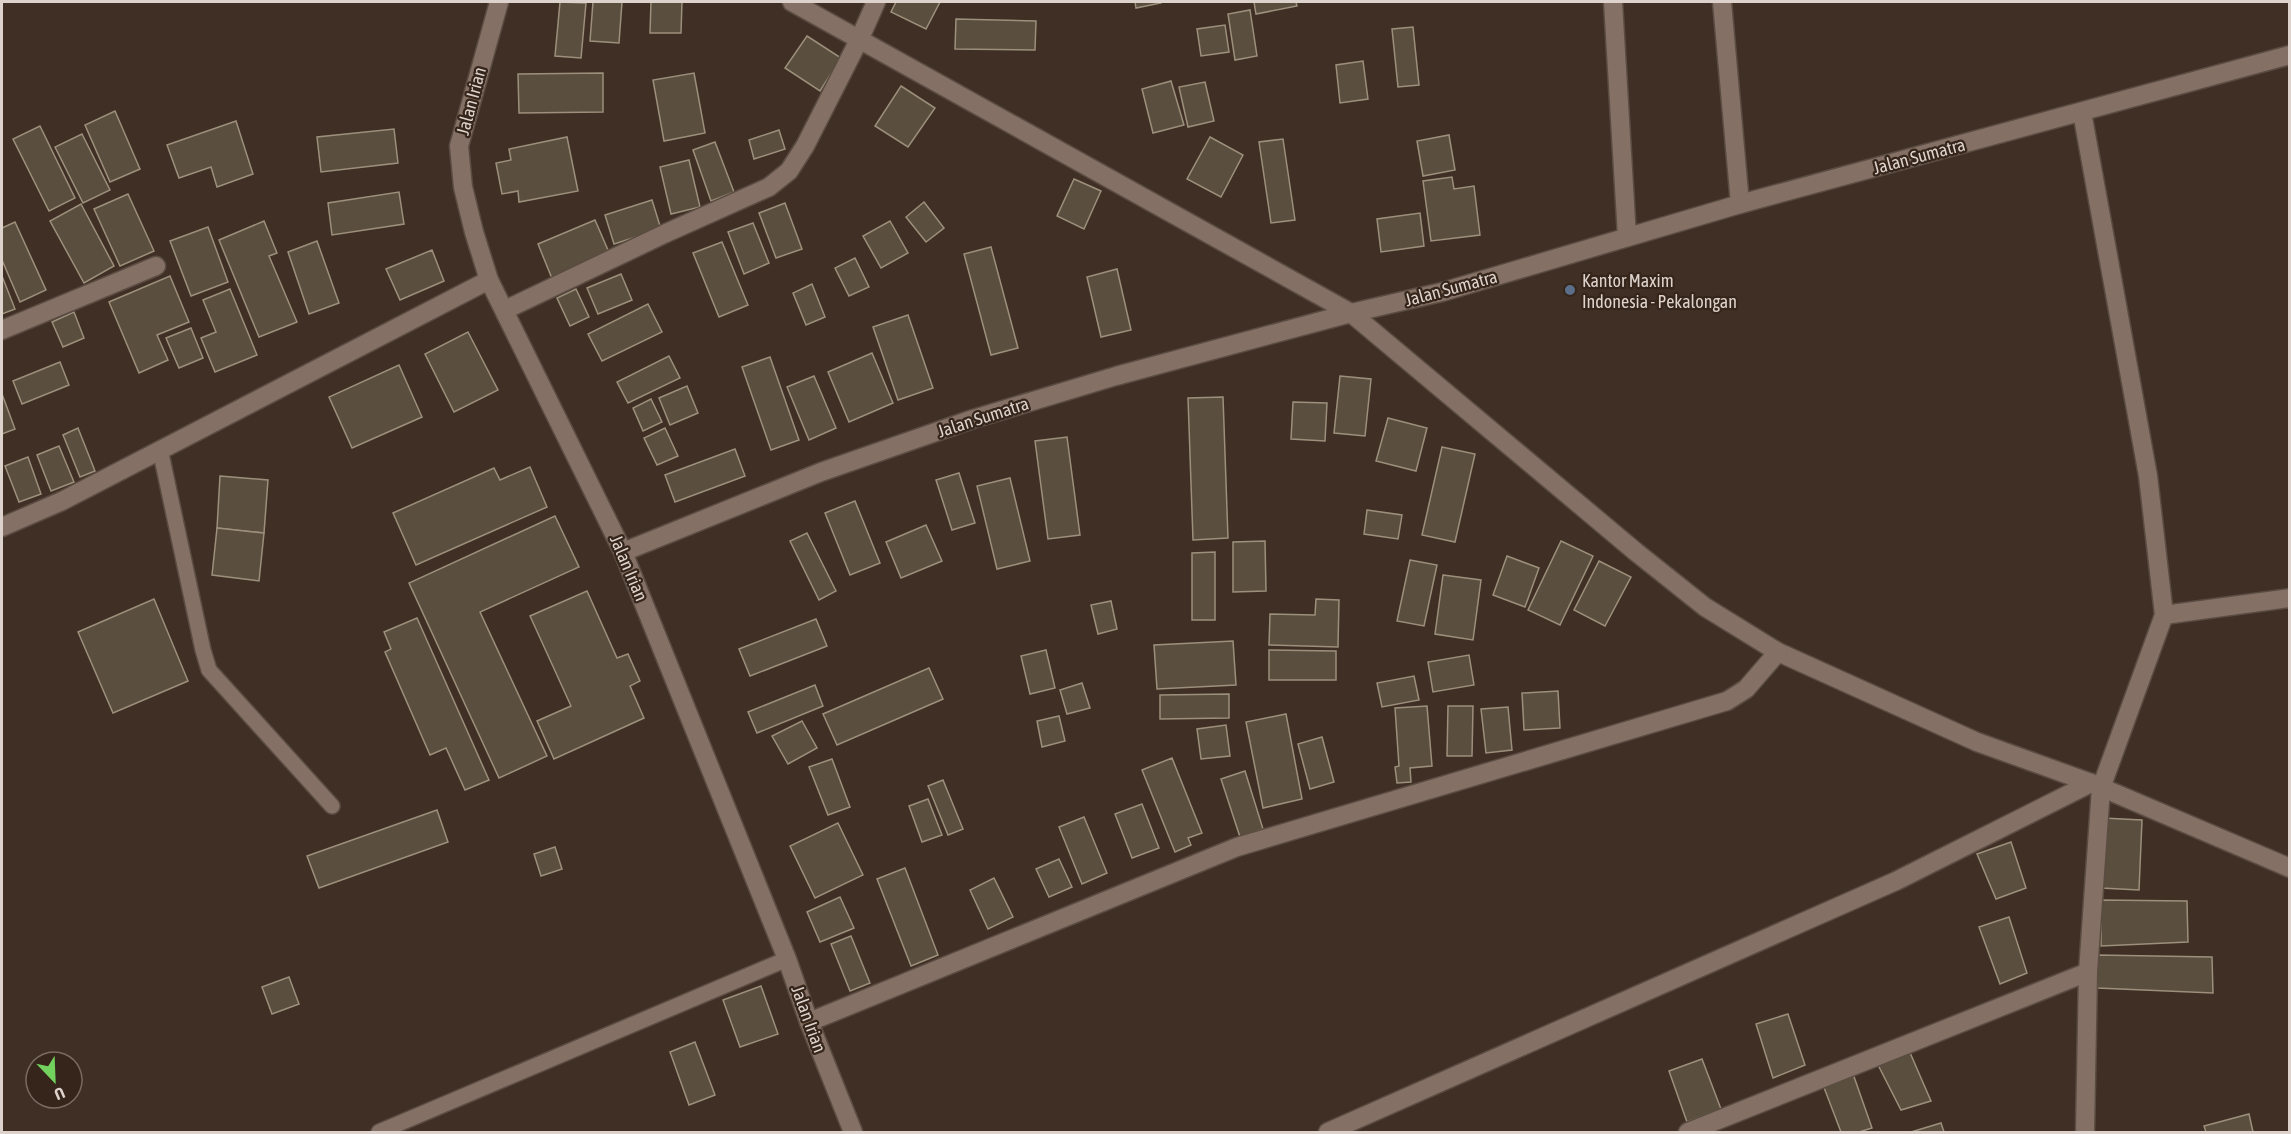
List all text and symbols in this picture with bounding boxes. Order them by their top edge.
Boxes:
street label: Jalan Irian [452,65,490,137]
street label: Jalan Sumatra [1871,134,1967,178]
street label: Jalan Sumatra [1403,266,1499,310]
place label: Kantor Maxim Indonesia - Pekalongan [1582,270,1737,312]
marker: Kantor Maxim Indonesia - Pekalongan [1563,283,1577,297]
street label: Jalan Sumatra [935,392,1031,442]
street label: Jalan Irian [606,532,652,604]
street label: Jalan Irian [787,983,831,1055]
north arrow [24,1050,84,1110]
text: U [52,1084,68,1104]

